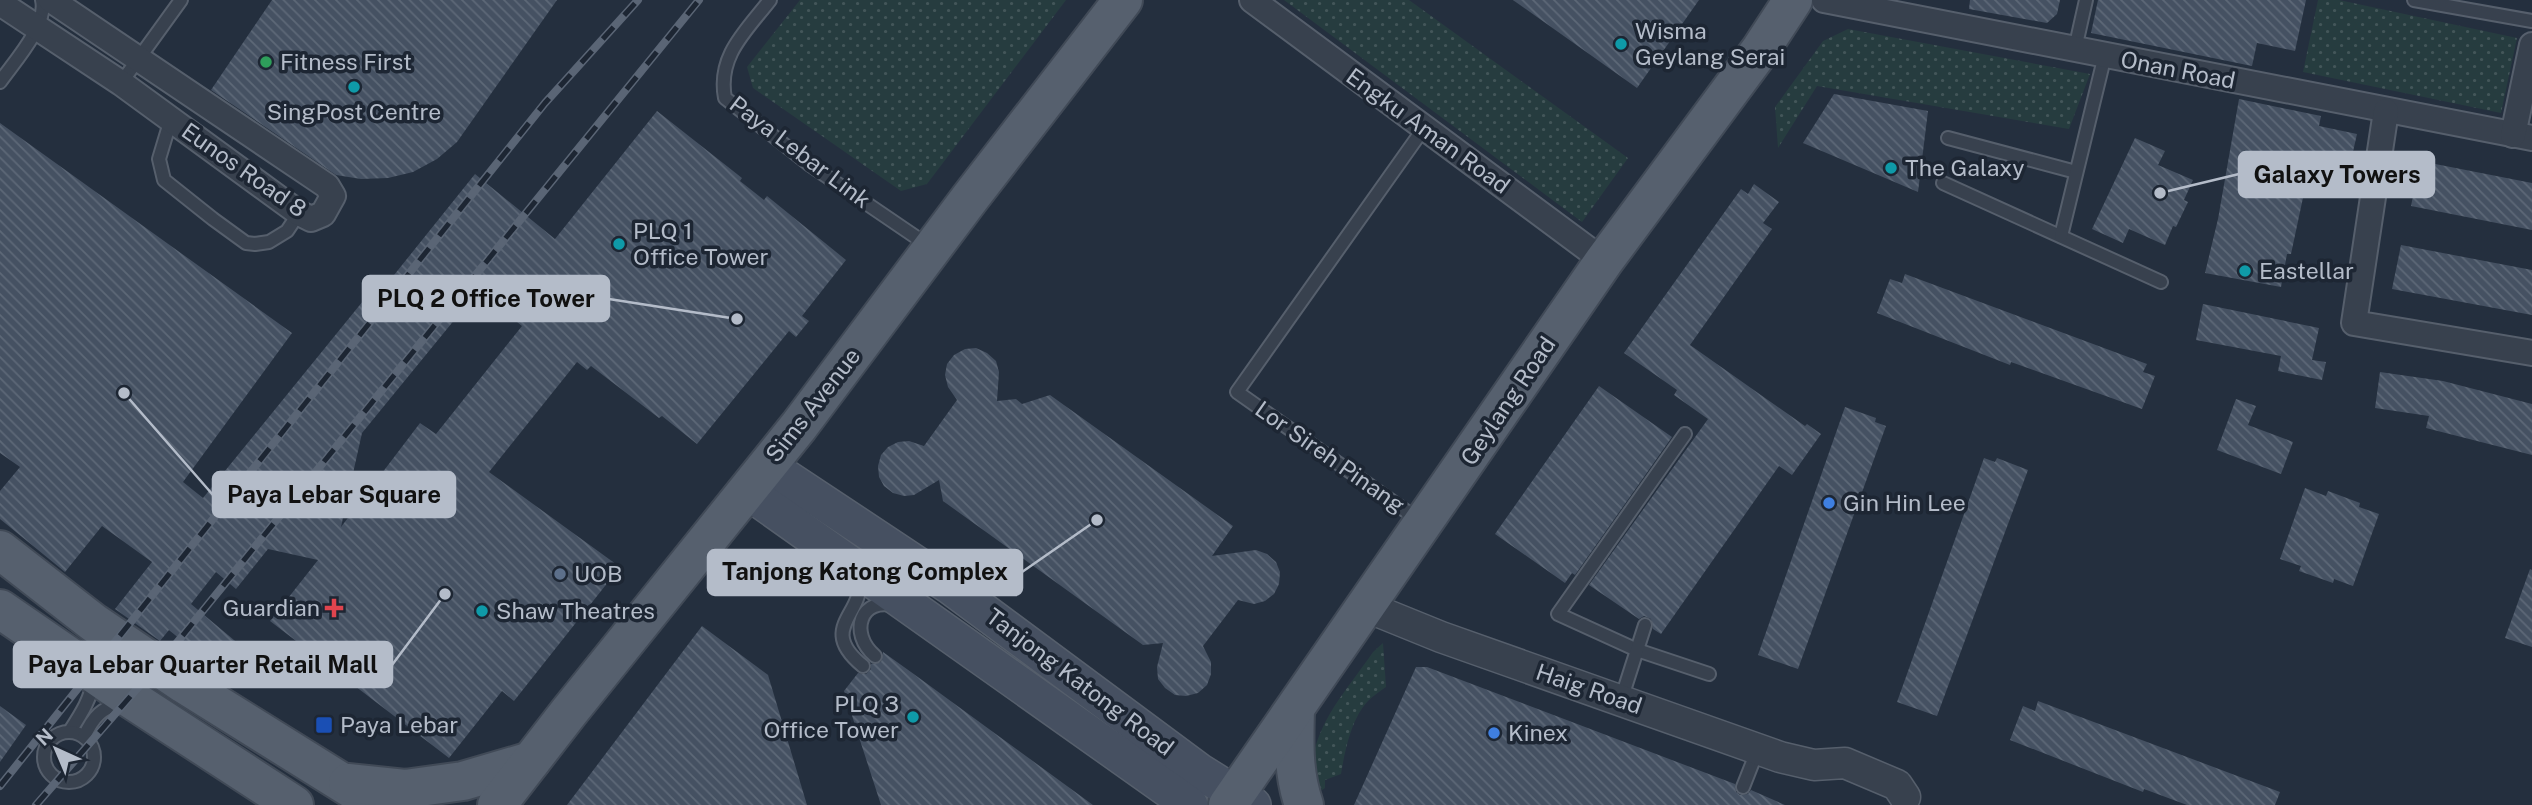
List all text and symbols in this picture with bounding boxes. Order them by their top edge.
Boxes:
place label: Wisma Geylang Serai [1635,17,1785,70]
marker: Wisma Geylang Serai [1613,36,1629,52]
street label: Onan Road [2119,45,2238,94]
place label: Fitness First [280,48,412,75]
marker: Fitness First [258,54,274,70]
street label: Engku Aman Road [1341,62,1515,199]
marker: SingPost Centre [346,79,362,95]
street label: Paya Lebar Link [725,90,876,213]
place label: SingPost Centre [267,98,441,125]
street label: Eunos Road 8 [177,117,312,222]
callout: Galaxy Towers [2239,152,2434,197]
place label: The Galaxy [1905,154,2025,181]
marker: The Galaxy [1883,160,1899,176]
text: Galaxy Towers [2253,160,2421,188]
place label: PLQ 1 Office Tower [633,217,769,270]
marker: PLQ 1 Office Tower [611,236,627,252]
place label: Eastellar [2259,257,2354,284]
marker: Eastellar [2237,263,2253,279]
callout: PLQ 2 Office Tower [363,276,609,321]
text: PLQ 2 Office Tower [377,284,595,312]
street label: Geylang Road [1455,331,1561,470]
street label: Sims Avenue [760,342,865,467]
street label: Lor Sireh Pinang [1250,395,1410,518]
callout: Paya Lebar Square [213,472,455,517]
text: Paya Lebar Square [227,480,441,508]
place label: Gin Hin Lee [1843,489,1966,516]
marker: Gin Hin Lee [1821,495,1837,511]
callout: Tanjong Katong Complex [708,550,1022,595]
text: Tanjong Katong Complex [722,557,1008,585]
place label: UOB [574,560,622,587]
marker: UOB [552,566,568,582]
place label: Guardian [223,594,320,621]
place label: Shaw Theatres [496,597,655,624]
marker: Guardian [326,600,342,616]
street label: Tanjong Katong Road [981,602,1179,761]
marker: Shaw Theatres [474,603,490,619]
callout: Paya Lebar Quarter Retail Mall [14,642,392,687]
text: Paya Lebar Quarter Retail Mall [28,650,378,678]
street label: Haig Road [1533,658,1646,719]
place label: PLQ 3 Office Tower [763,690,899,743]
marker: PLQ 3 Office Tower [905,709,921,725]
place label: Paya Lebar [340,711,458,738]
north arrow [21,714,91,784]
marker: Paya Lebar [314,715,334,735]
place label: Kinex [1508,719,1568,746]
text: N [31,724,57,750]
marker: Kinex [1486,725,1502,741]

